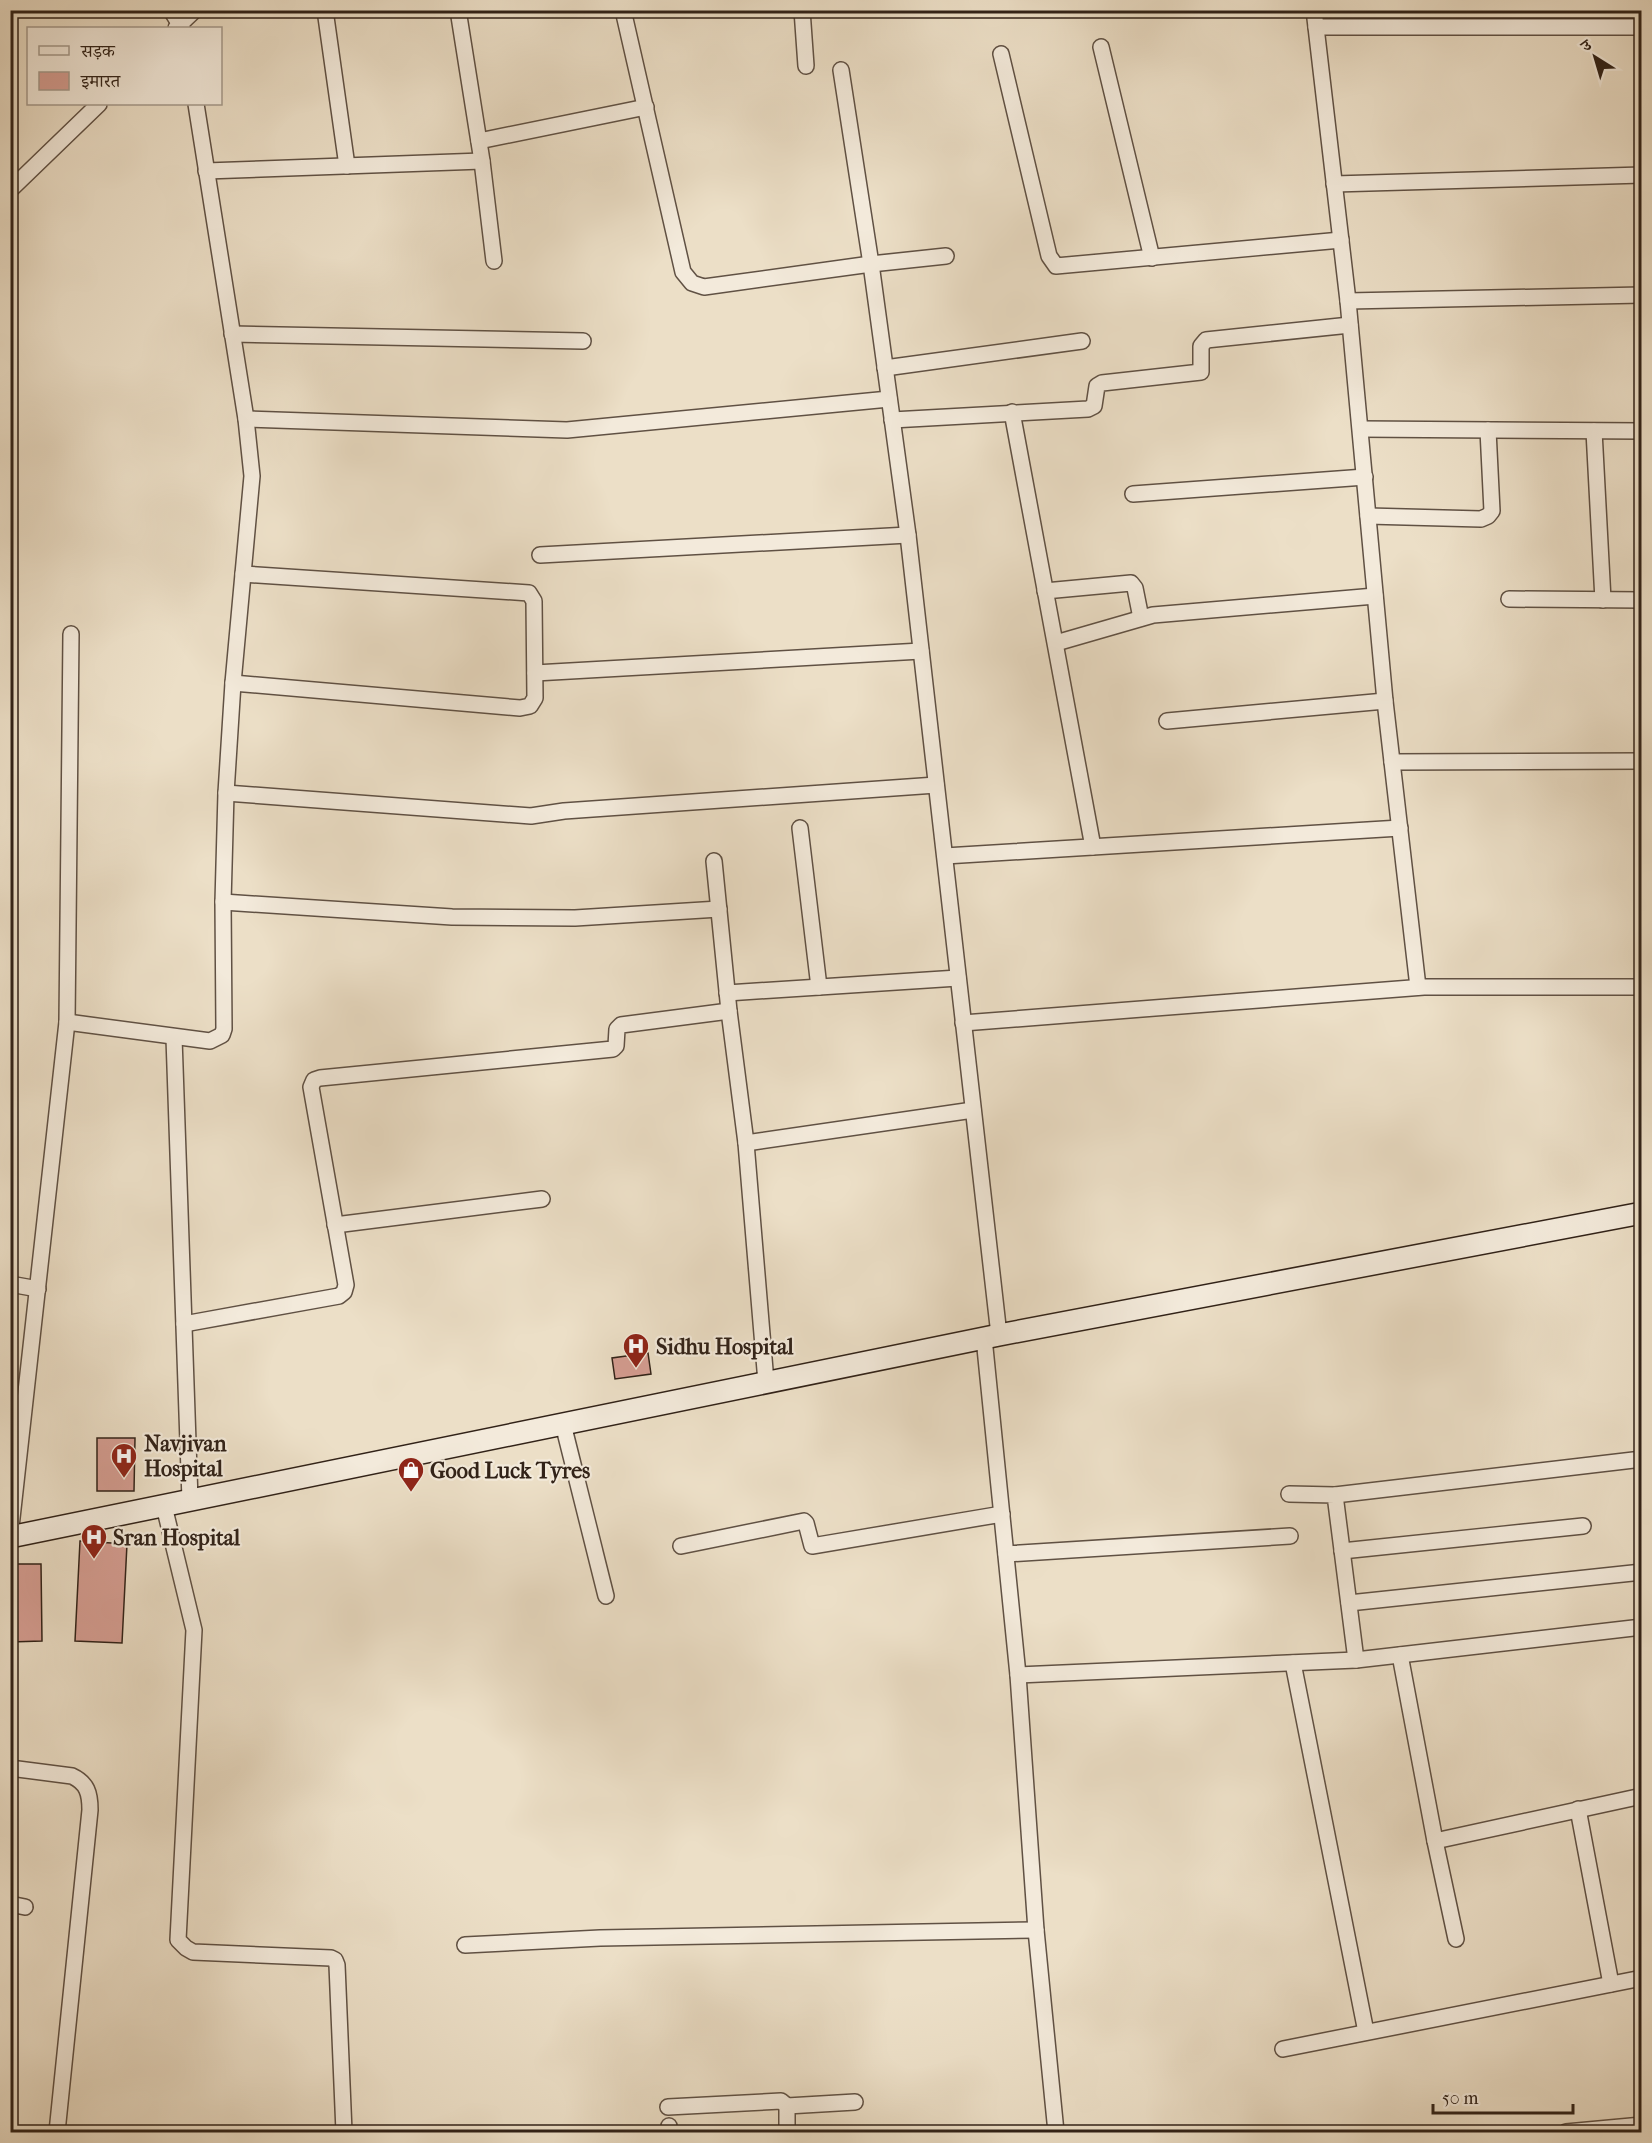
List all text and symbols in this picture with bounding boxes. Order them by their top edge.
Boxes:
legend [27,27,222,105]
north arrow [1565,27,1625,87]
text: उ [1577,34,1597,56]
text: सड़क [80,41,116,62]
text: इमारत [80,71,121,92]
hospital icon: Sidhu Hospital [621,1331,651,1369]
place label: Sidhu Hospital [656,1334,794,1360]
place label: Navjivan Hospital [144,1431,227,1482]
hospital icon: Navjivan Hospital [109,1441,139,1479]
shop icon: Good Luck Tyres [396,1455,426,1493]
place label: Good Luck Tyres [430,1458,590,1484]
hospital icon: Sran Hospital [79,1522,109,1560]
place label: Sran Hospital [113,1525,241,1551]
scale bar [1433,2077,1572,2115]
text: 50 m [1442,2088,1479,2109]

